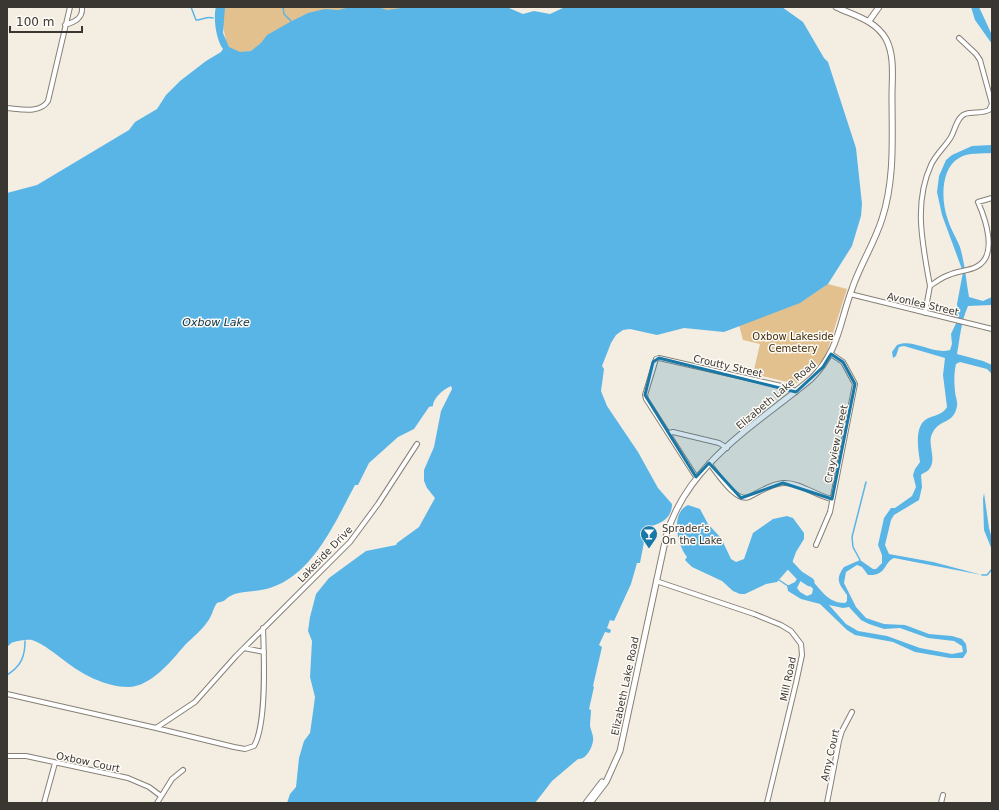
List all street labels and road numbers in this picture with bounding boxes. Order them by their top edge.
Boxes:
street label: Avonlea Street [886,290,960,318]
street label: Croutty Street [692,353,764,379]
street label: Elizabeth Lake Road [734,358,818,432]
street label: Crayview Street [822,404,850,484]
street label: Lakeside Drive [295,524,355,584]
street label: Elizabeth Lake Road [609,636,641,736]
street label: Mill Road [778,656,798,702]
street label: Amy Court [819,728,841,782]
street label: Oxbow Court [55,750,121,774]

